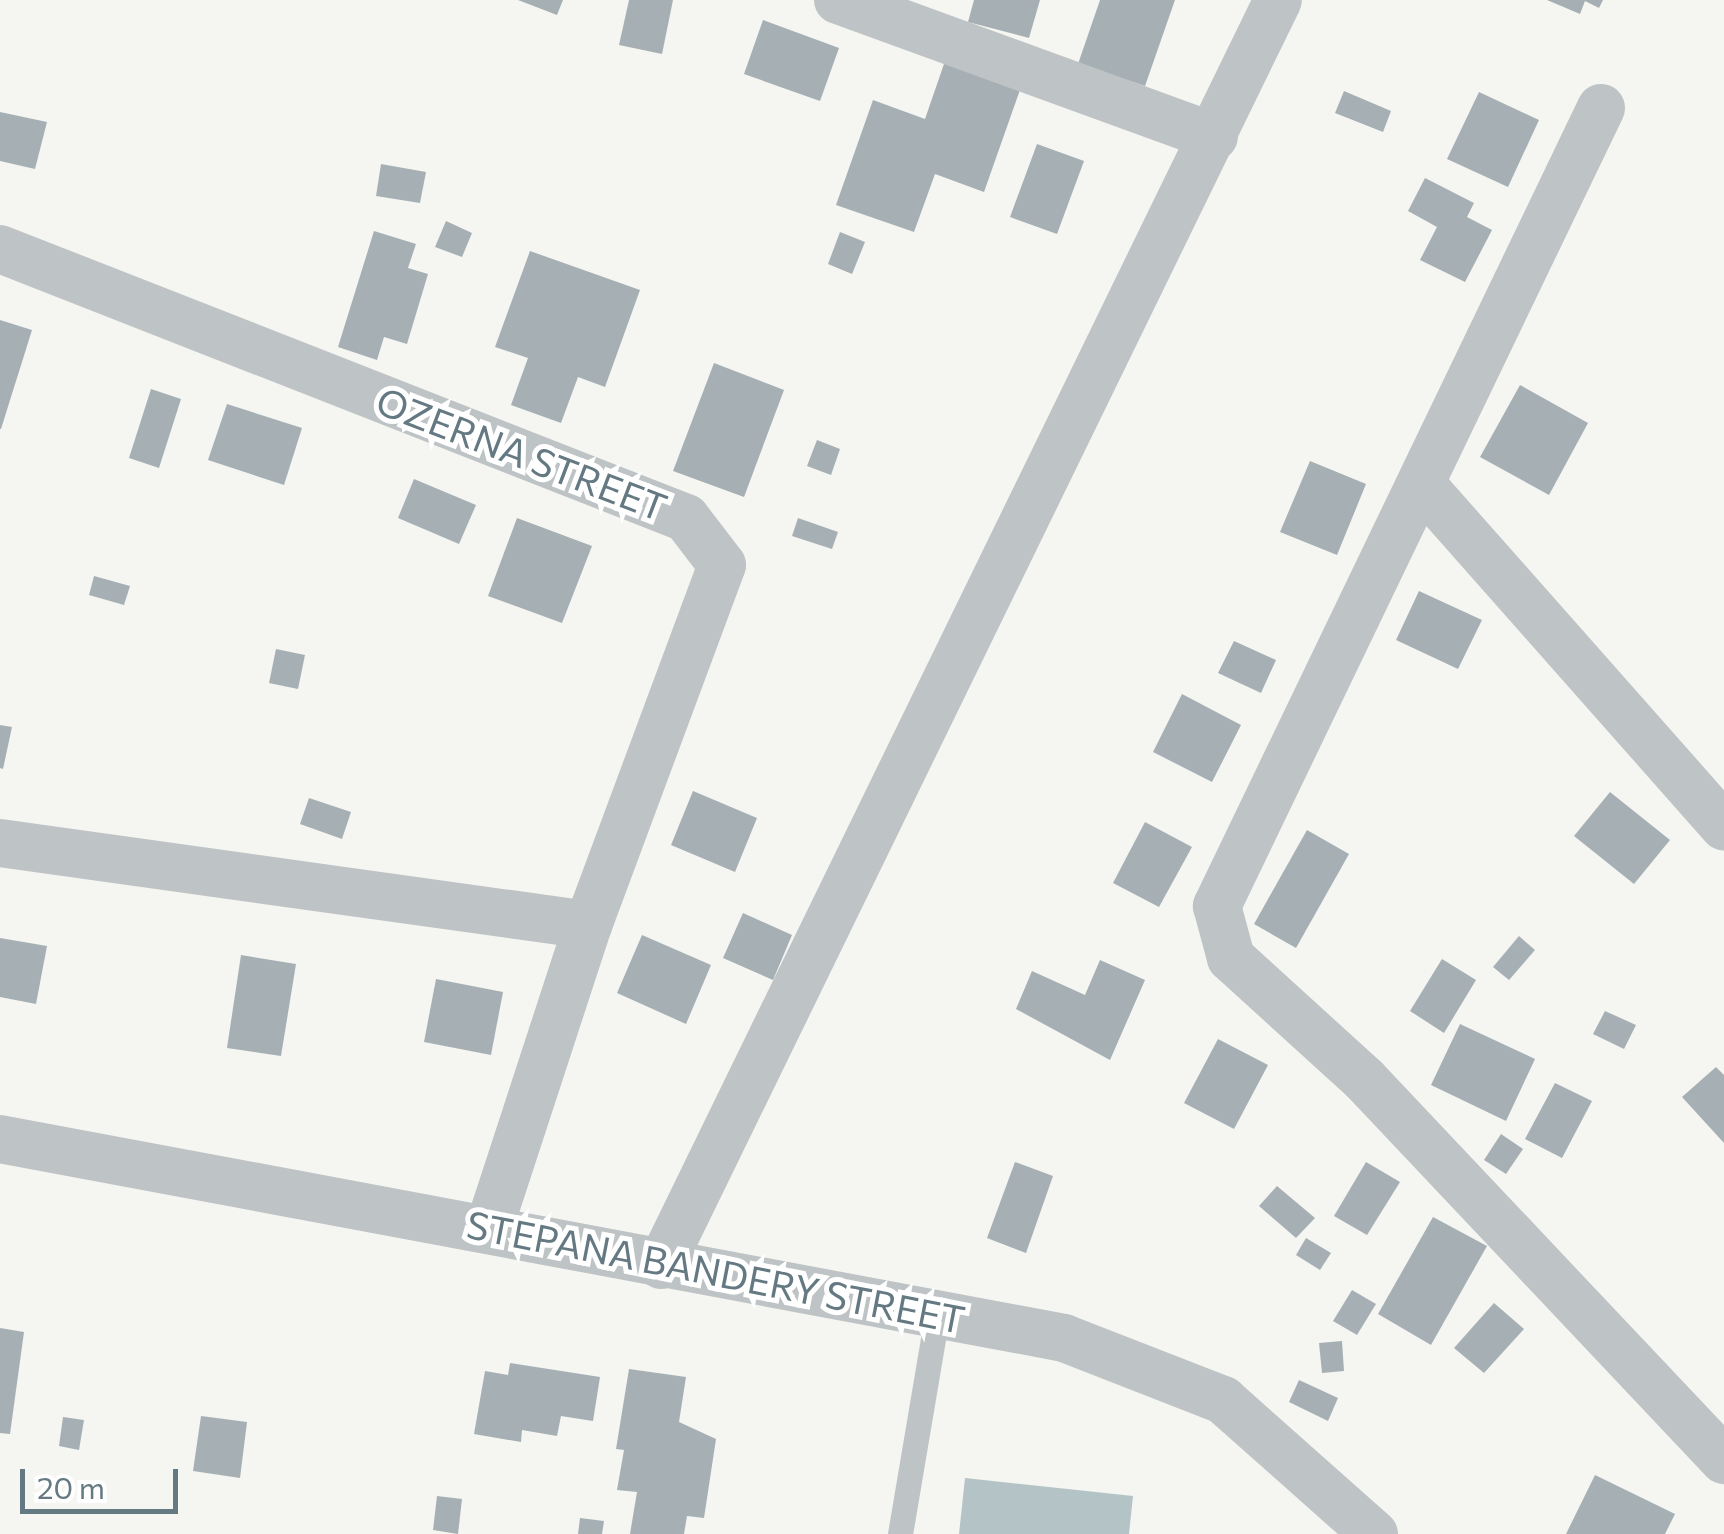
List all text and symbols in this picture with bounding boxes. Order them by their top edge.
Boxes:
street label: OZERNA STREET [370,377,674,529]
street label: STEPANA BANDERY STREET [463,1200,969,1342]
scale bar [25,1449,182,1511]
text: 20 m [37,1468,105,1505]

